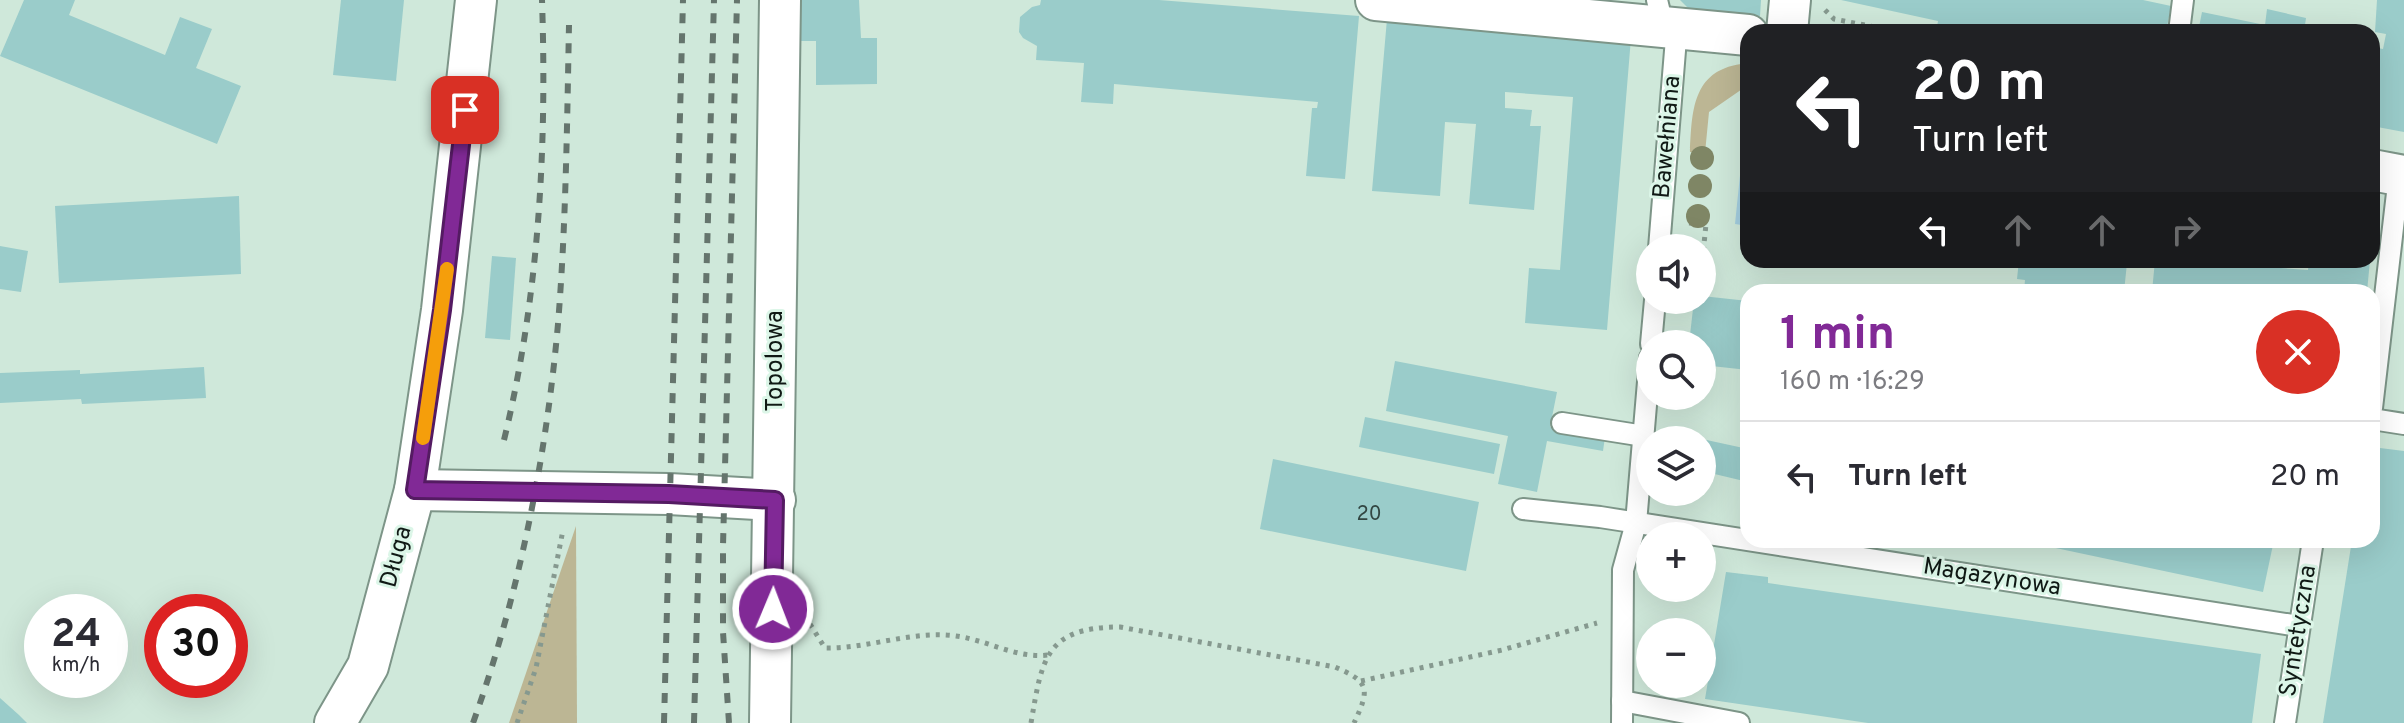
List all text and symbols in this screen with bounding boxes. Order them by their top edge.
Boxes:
text: 20 m [1912,50,2046,120]
icon: left [1780,56,1884,160]
street label: Bawełniana [1648,74,1688,200]
pin [431,76,499,144]
icon: arrive [443,88,487,132]
text: Turn left [1912,119,2049,165]
icon: left [1912,208,1956,252]
icon: ahead [1996,208,2040,252]
icon: ahead [2080,208,2124,252]
icon: right [2164,208,2208,252]
map controls [1636,234,1716,698]
button: sound [1636,234,1716,314]
text: 1 min [1780,306,1895,366]
street label: Topolowa [761,310,791,412]
button: close [2256,310,2340,394]
button: search [1636,330,1716,410]
text: 160 m · 16:29 [1780,366,1925,399]
button: layers [1636,426,1716,506]
icon: left [1780,455,1824,499]
text: Turn left [1848,459,1968,496]
text: 20 m [2270,459,2340,496]
house number: 20 [1356,502,1382,528]
button: + [1636,522,1716,602]
street label: Długa [374,523,420,591]
street label: Magazynowa [1921,552,2063,604]
street label: Syntetyczna [2274,563,2324,699]
position arrow [731,567,815,651]
speed limit sign: 30 [144,594,248,698]
text: 24 [51,611,101,661]
button: − [1636,618,1716,698]
text: km/h [52,653,100,679]

